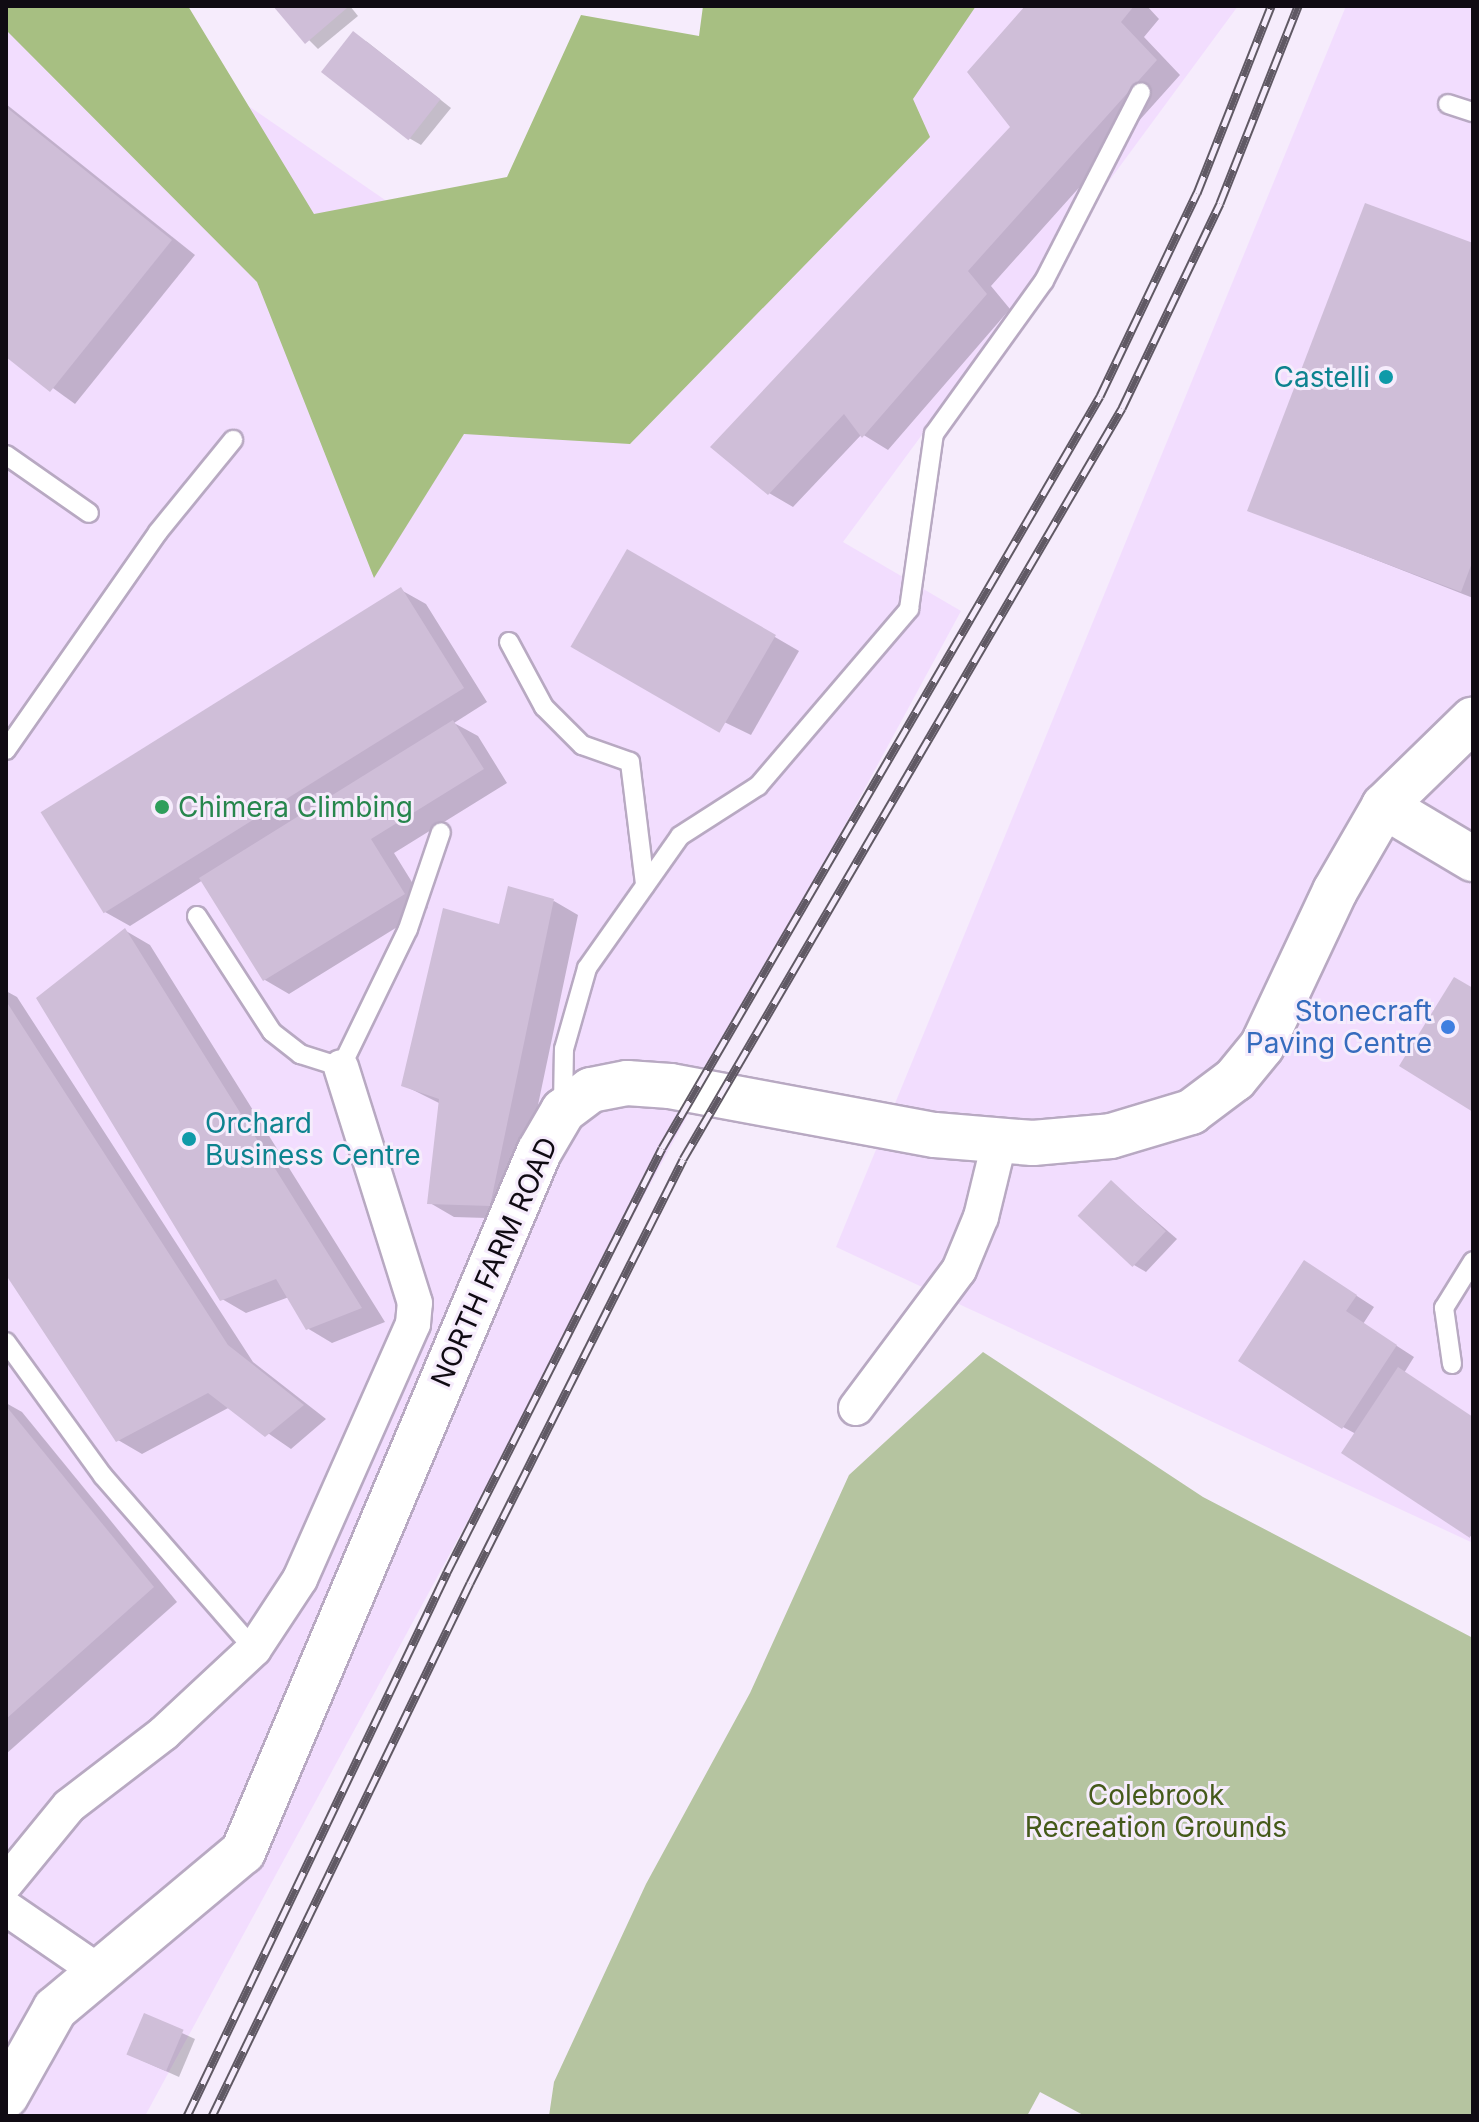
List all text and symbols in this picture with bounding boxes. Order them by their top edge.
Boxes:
place label: Castelli [1273,360,1370,394]
marker: Castelli [1377,368,1395,386]
place label: Chimera Climbing [178,790,413,824]
marker: Chimera Climbing [153,798,171,816]
place label: Stonecraft Paving Centre [1246,994,1432,1060]
marker: Stonecraft Paving Centre [1439,1018,1457,1036]
place label: Orchard Business Centre [205,1106,421,1172]
marker: Orchard Business Centre [180,1130,198,1148]
street label: NORTH FARM ROAD [424,1132,564,1392]
park label: Colebrook Recreation Grounds [1025,1778,1287,1844]

